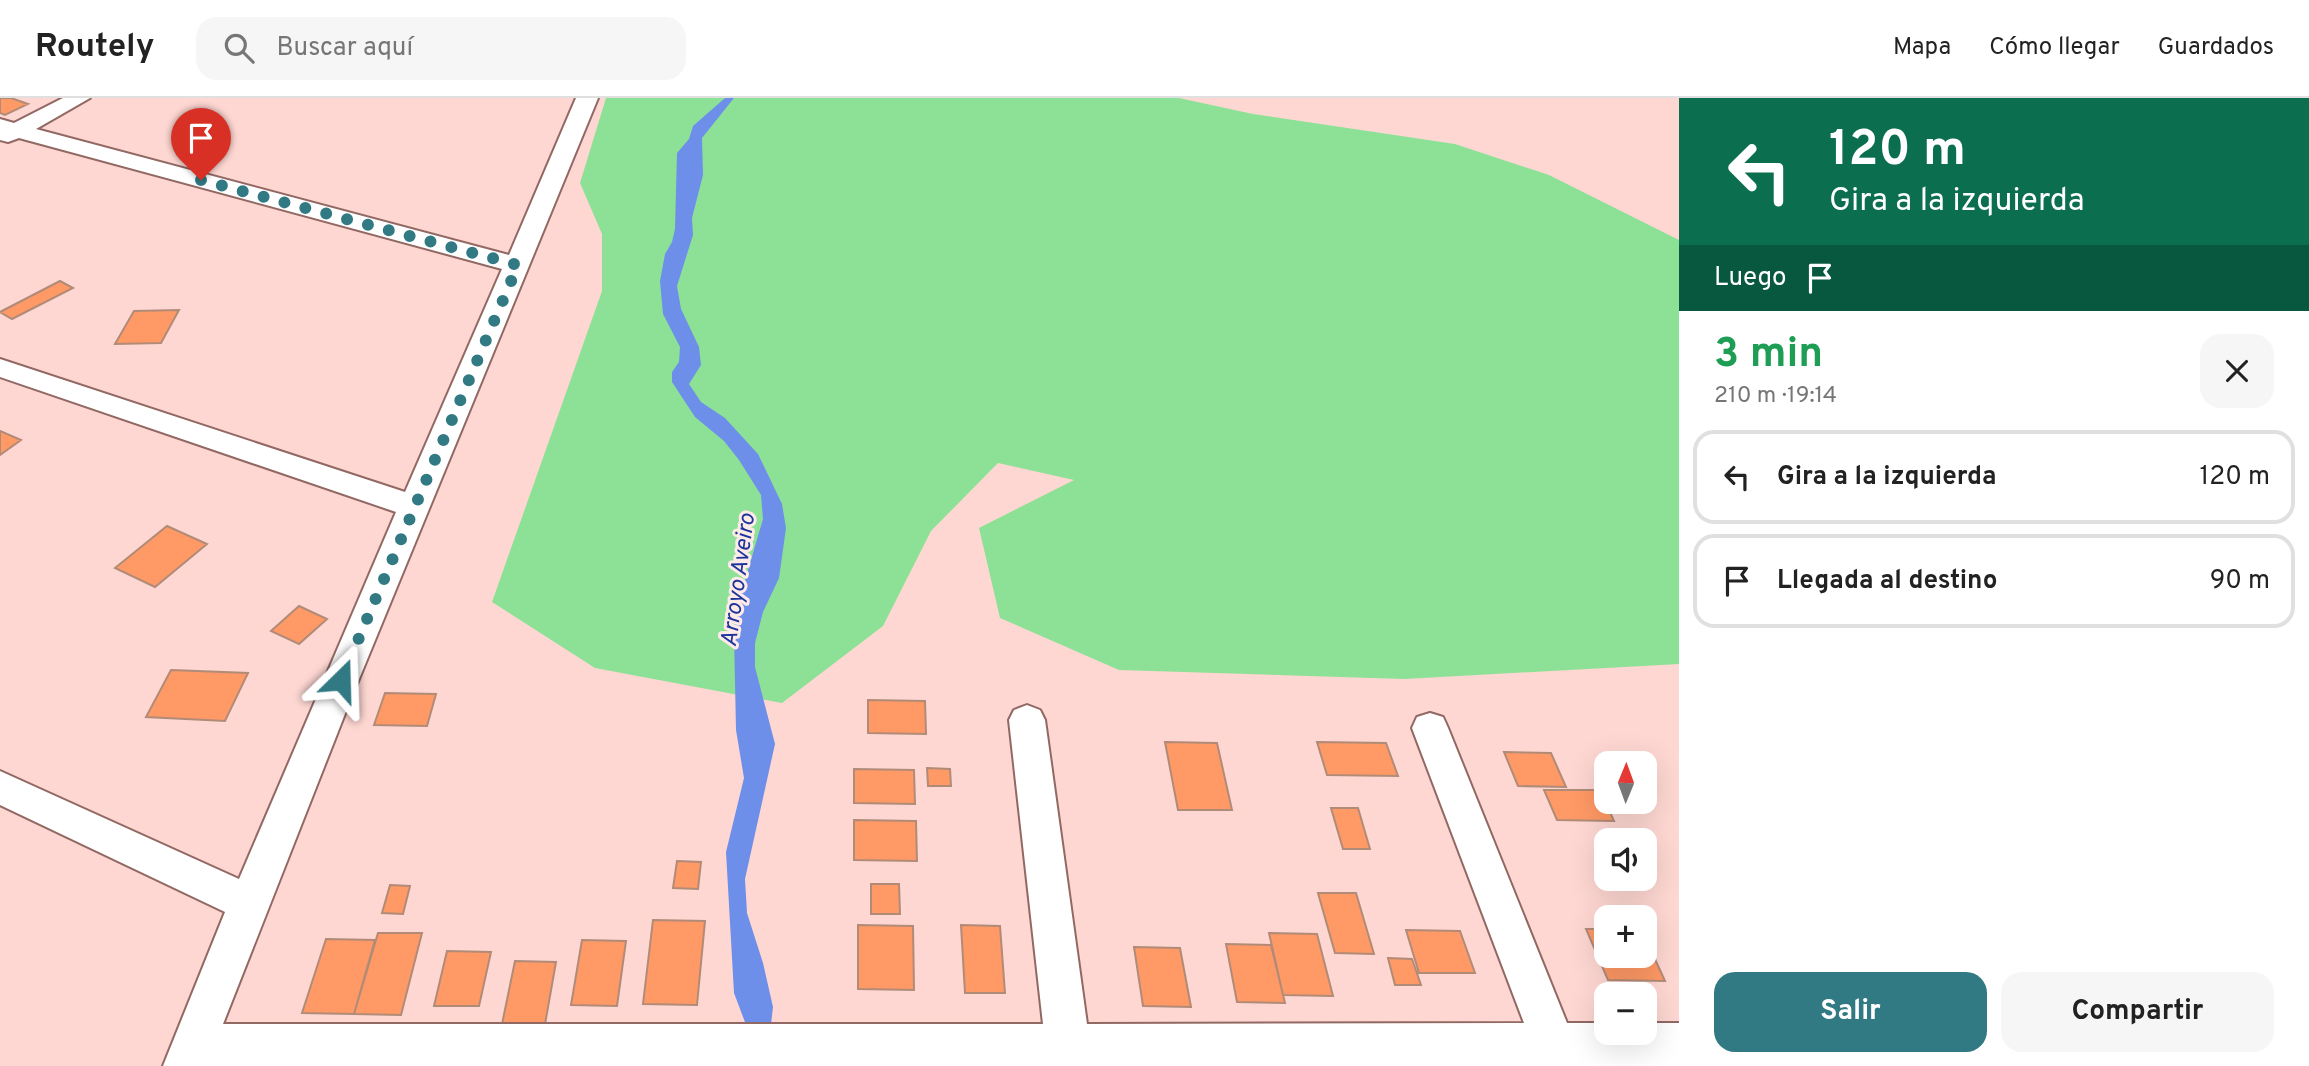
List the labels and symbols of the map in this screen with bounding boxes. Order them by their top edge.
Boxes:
pin [171,108,231,180]
water label: Arroyo Aveiro [716,511,763,649]
position arrow [304,643,378,717]
north arrow [1594,751,1657,814]

